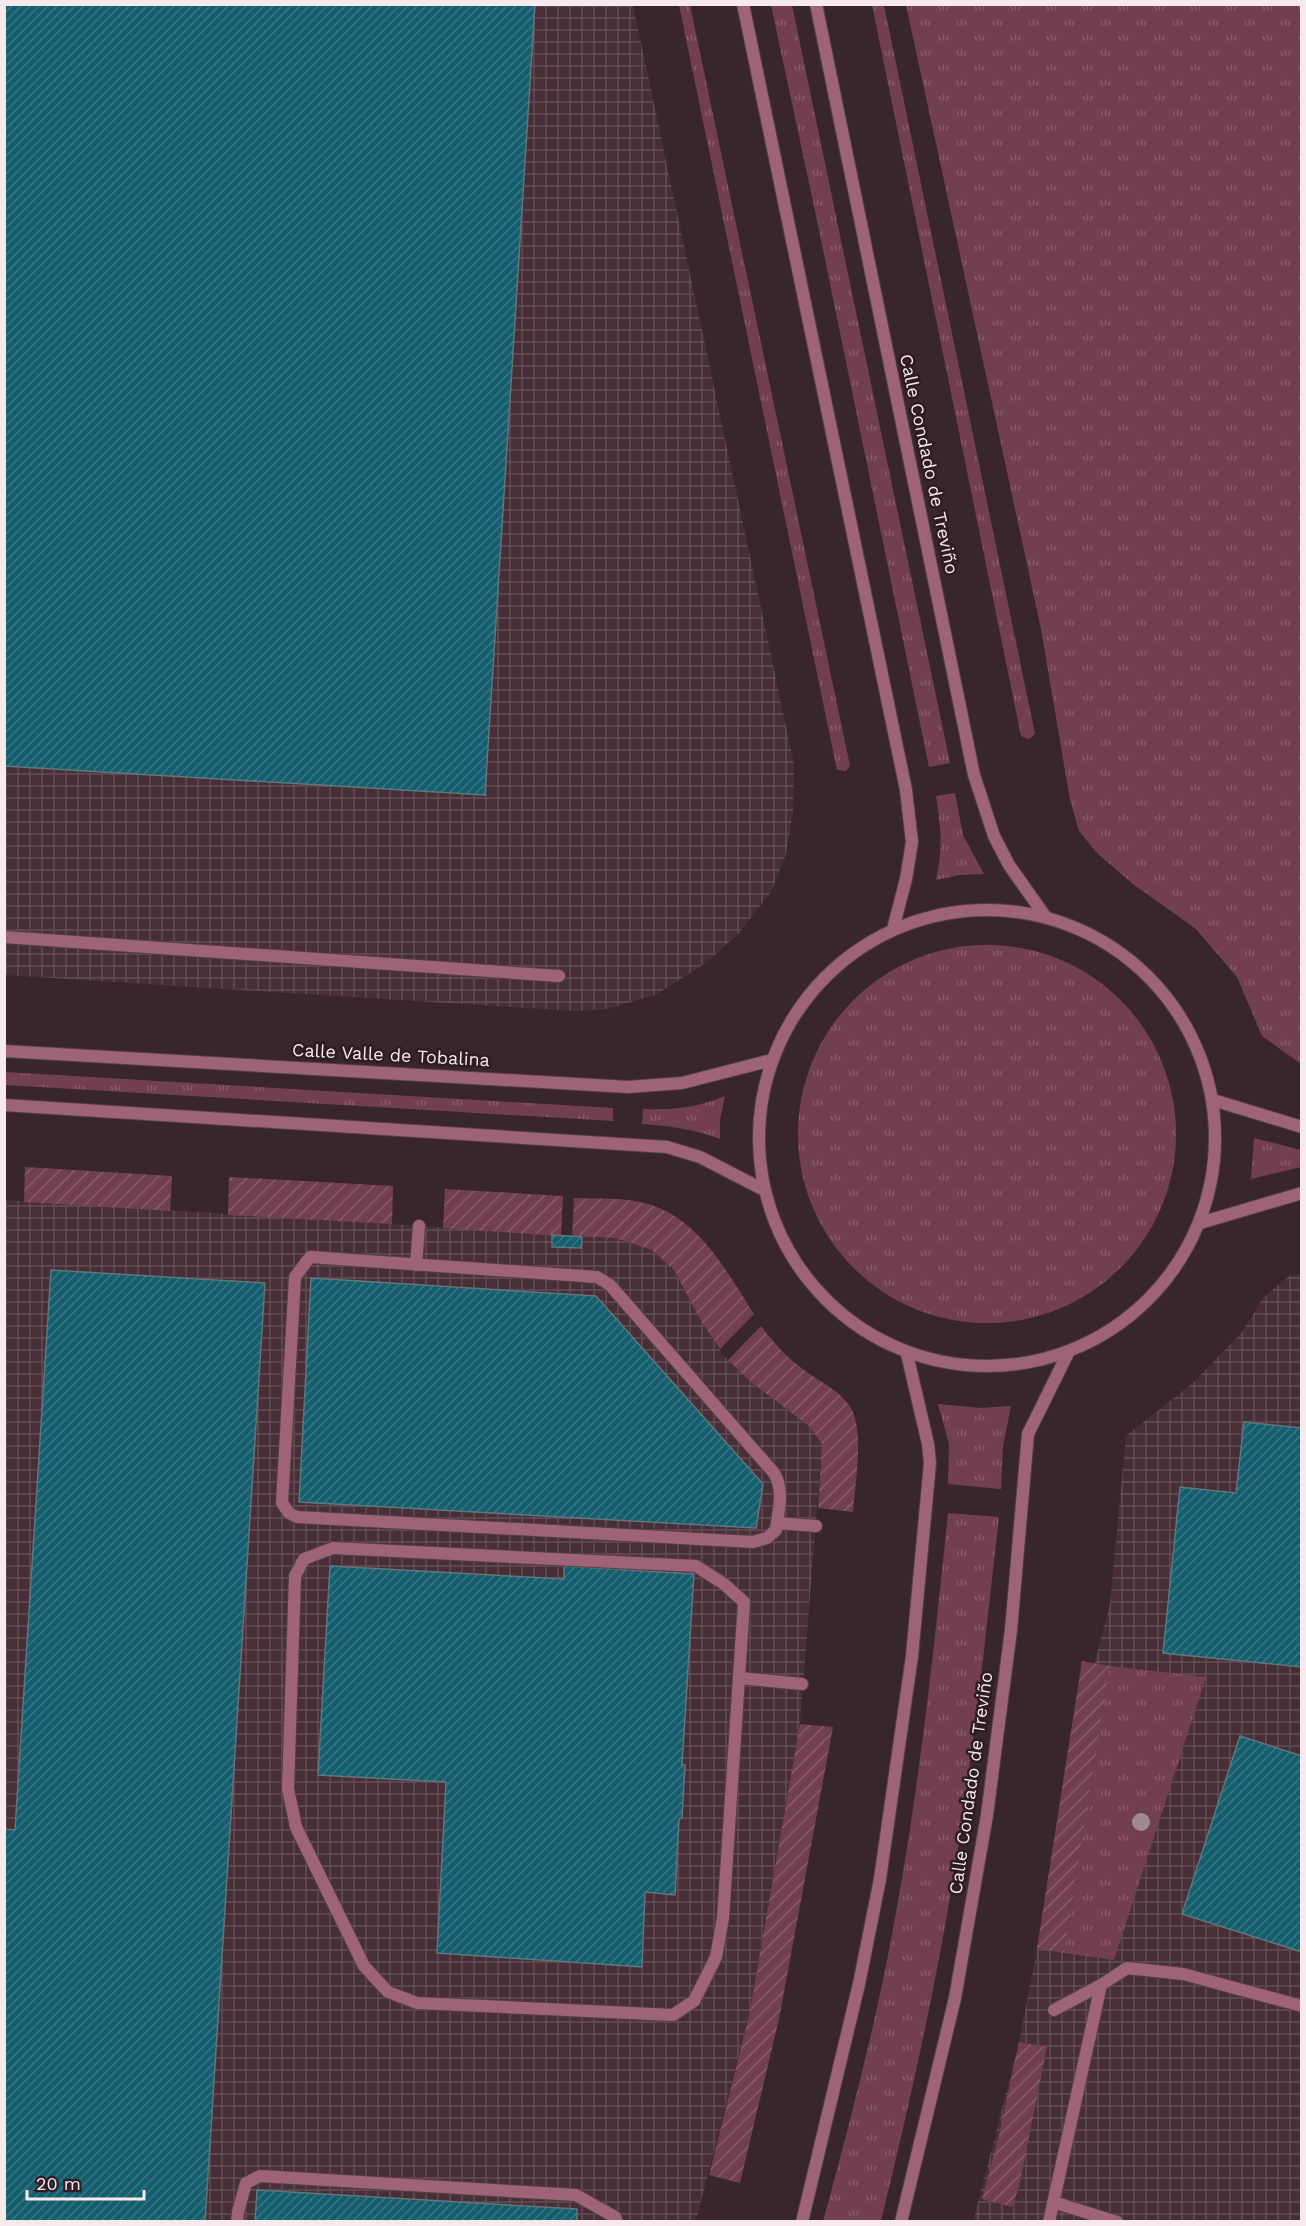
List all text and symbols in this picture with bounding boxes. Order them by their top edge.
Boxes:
street label: Calle Condado de Treviño [896,352,963,576]
street label: Calle Valle de Tobalina [292,1039,490,1070]
street label: Calle Condado de Treviño [944,1670,997,1895]
scale bar [27,2163,144,2201]
text: 20 m [36,2173,81,2194]

